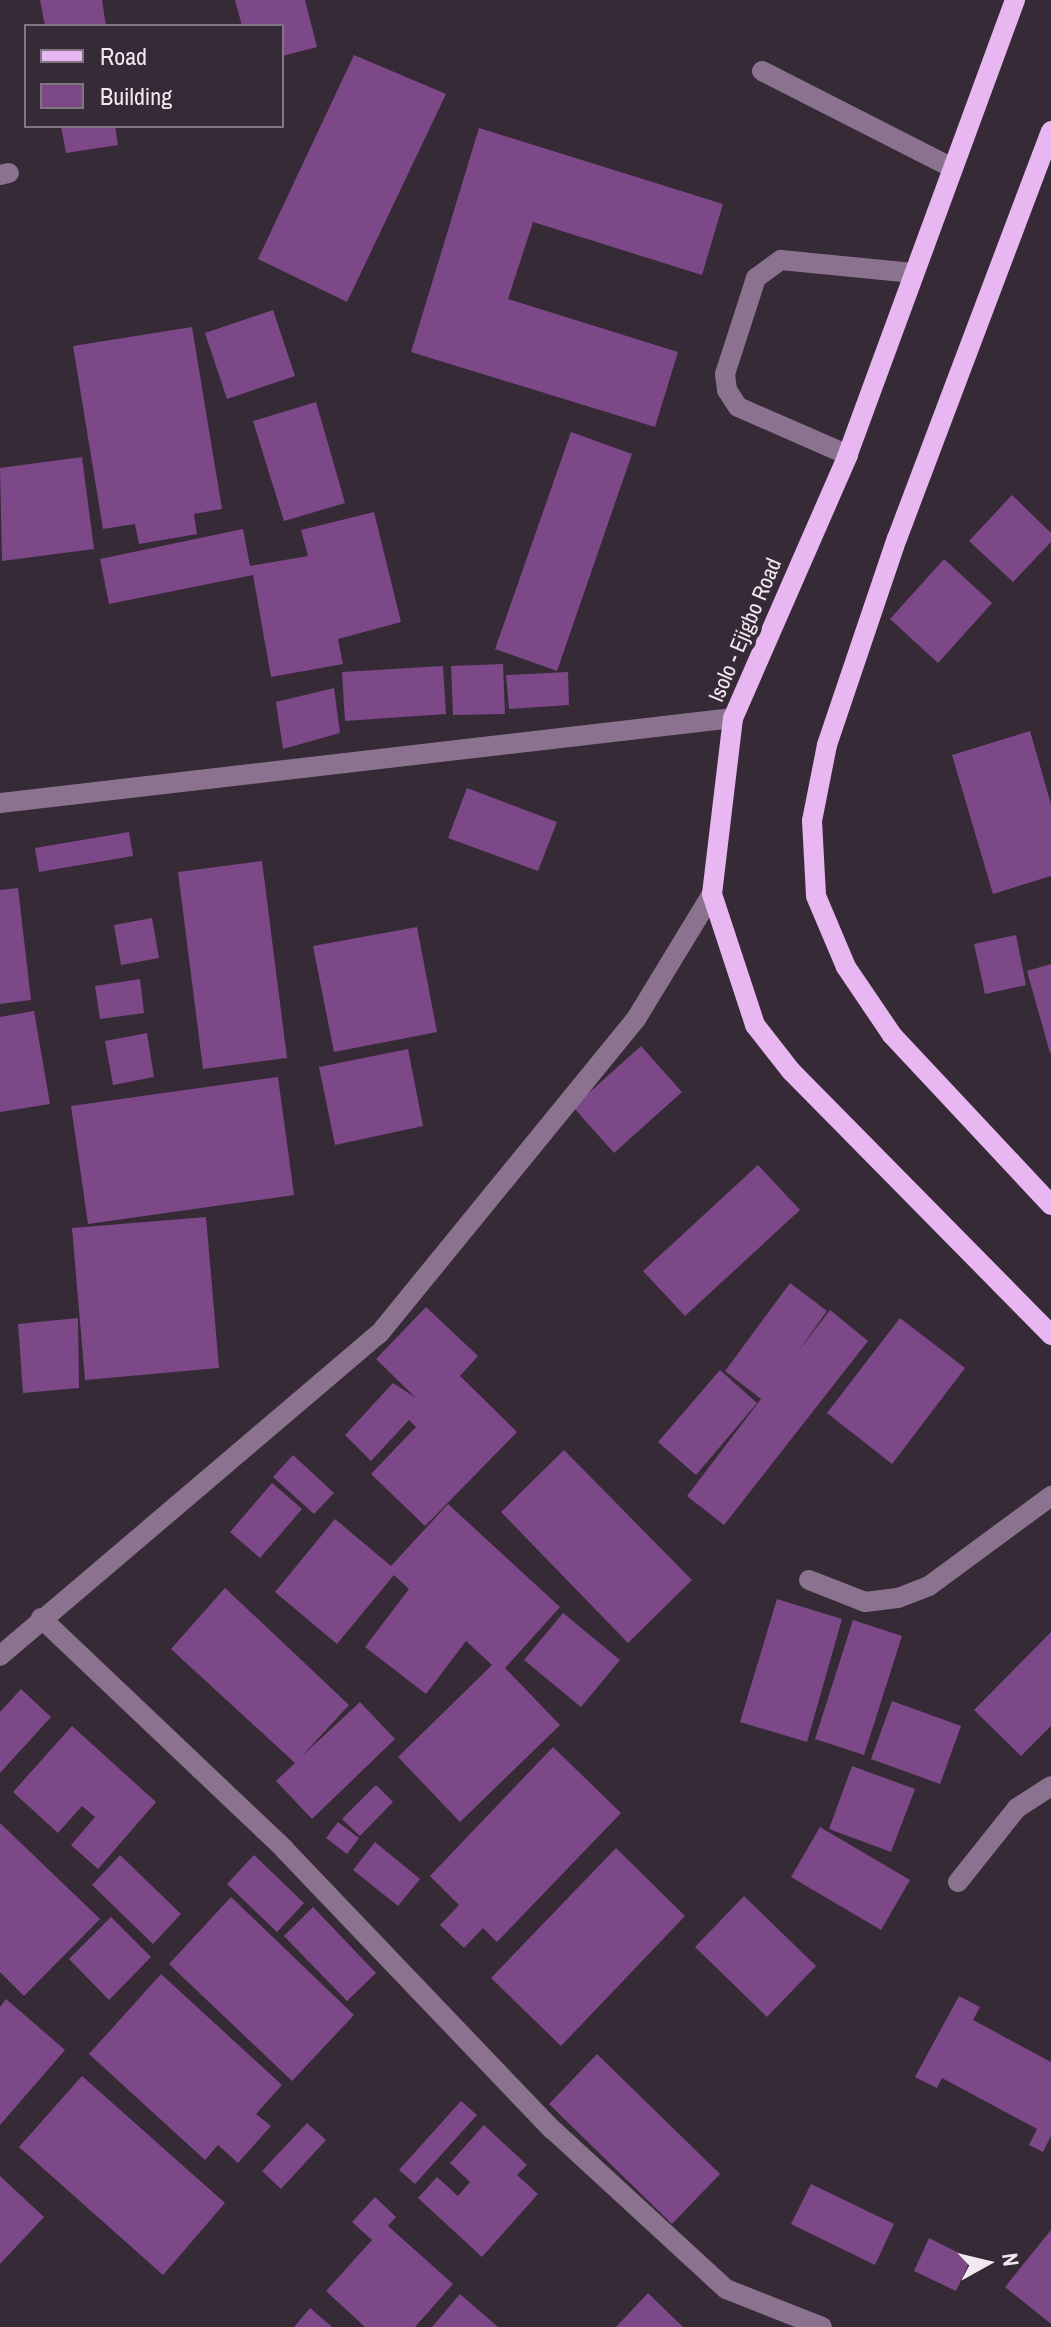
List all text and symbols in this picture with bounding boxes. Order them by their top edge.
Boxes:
legend [24,24,284,128]
text: Road [100,40,147,72]
text: Building [100,80,172,112]
street label: Isolo - Ejigbo Road [703,554,787,706]
north arrow [947,2223,1027,2303]
text: N [995,2251,1027,2268]

